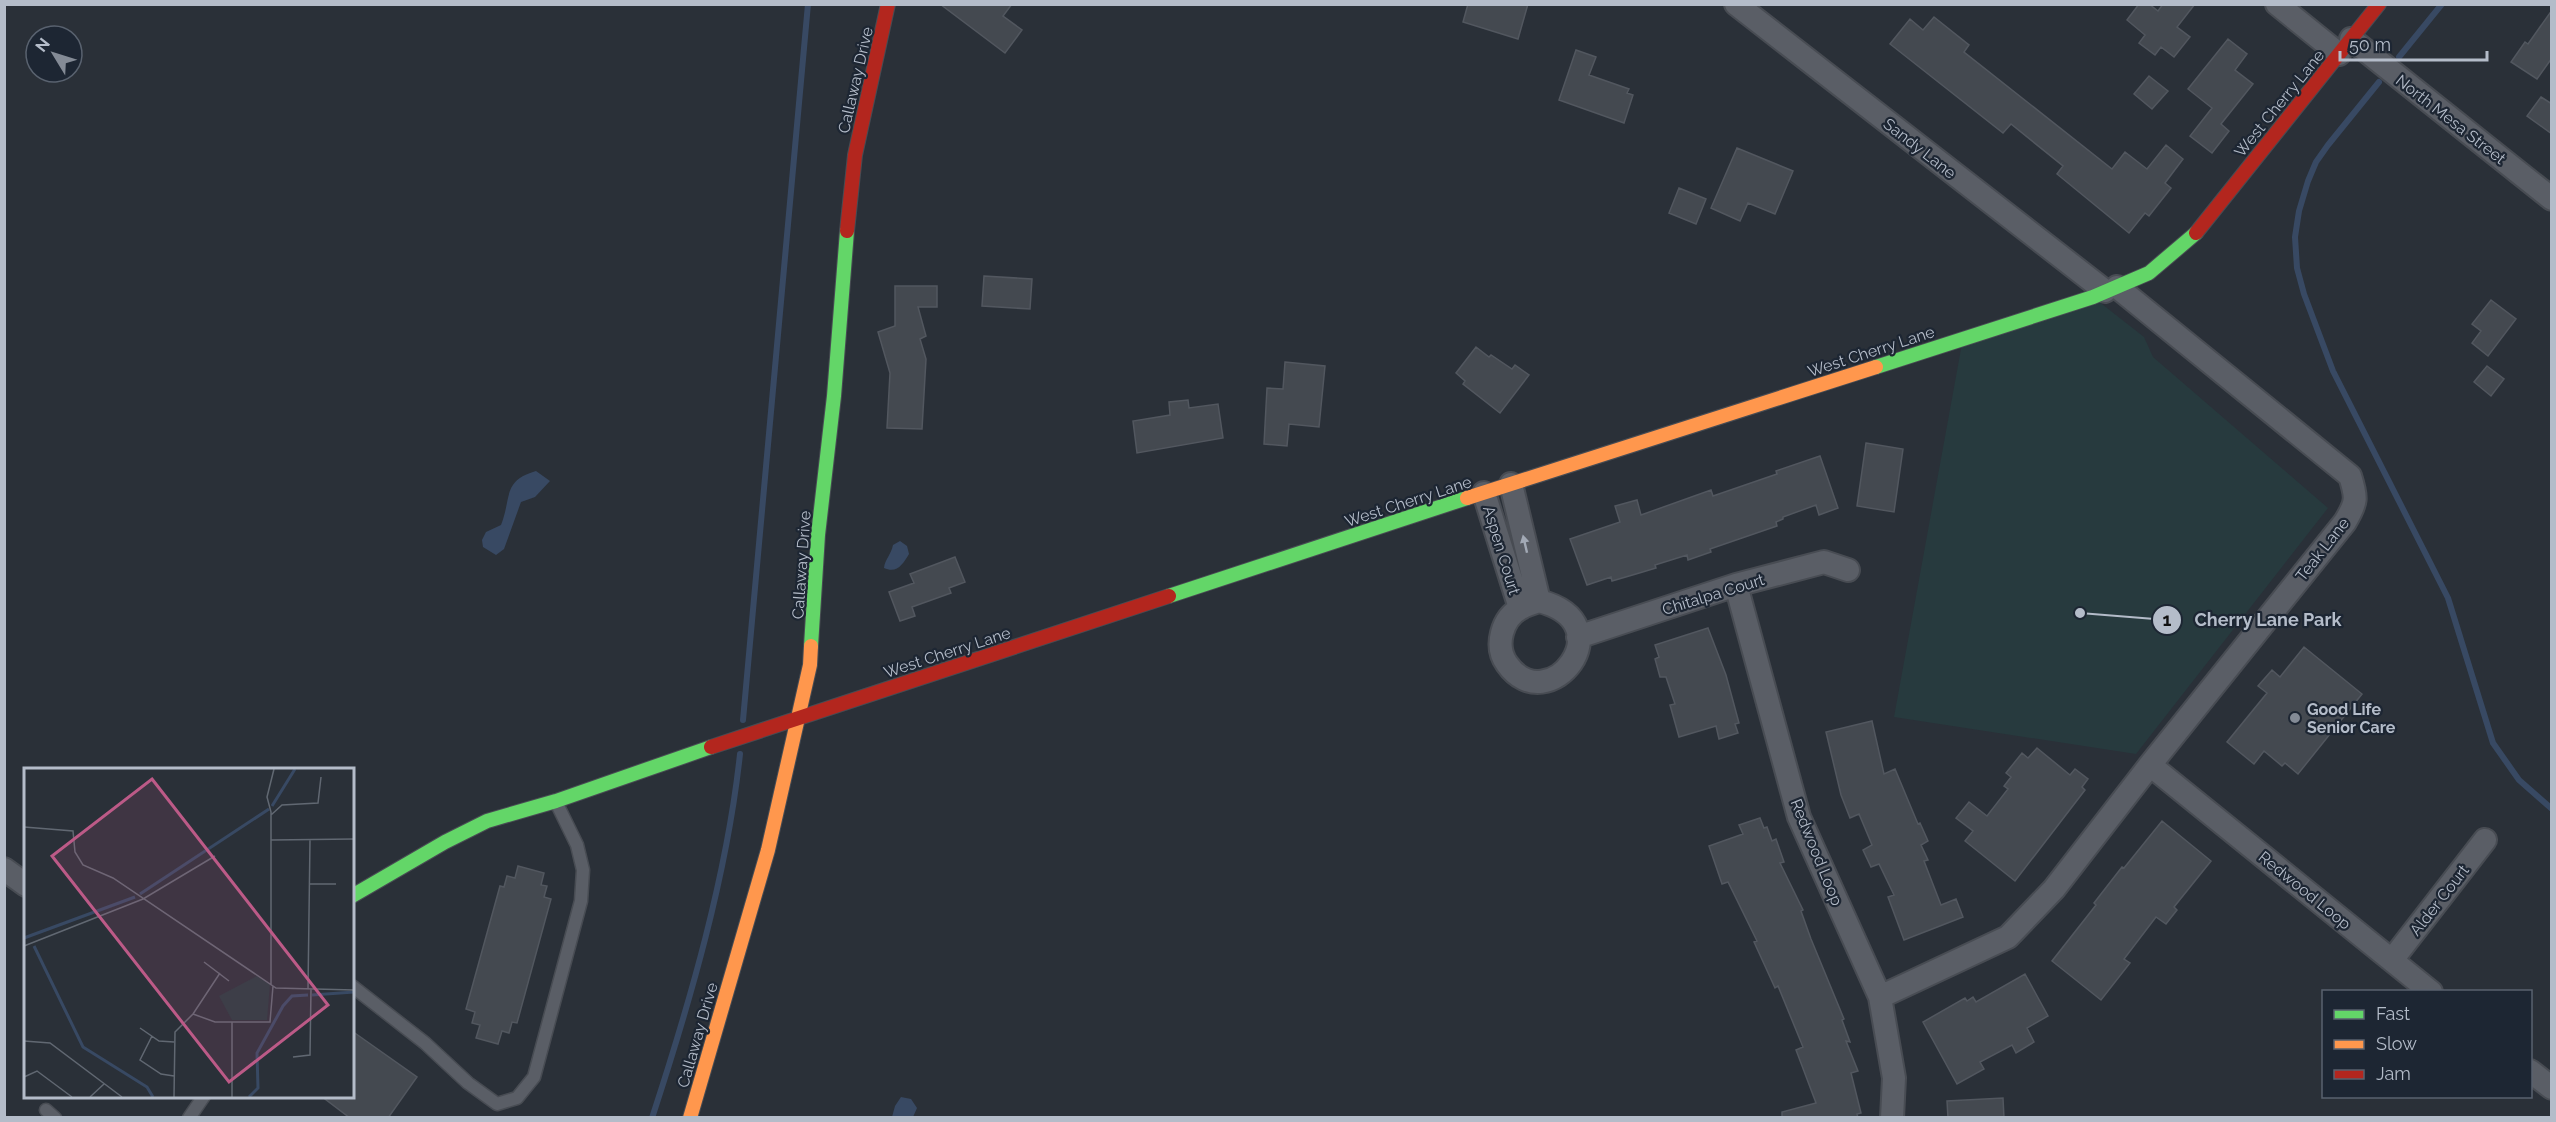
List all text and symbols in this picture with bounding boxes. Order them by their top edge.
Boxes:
north arrow [24,24,84,84]
scale bar [2340,24,2487,62]
street label: Callaway Drive [834,25,877,135]
text: N [31,34,54,56]
text: 50 m [2349,34,2391,55]
street label: West Cherry Lane [2230,46,2328,161]
street label: North Mesa Street [2392,71,2510,169]
street label: Sandy Lane [1880,114,1960,183]
street label: West Cherry Lane [1805,322,1937,381]
street label: West Cherry Lane [1342,472,1474,531]
street label: Aspen Court [1479,503,1524,598]
street label: Callaway Drive [788,510,815,620]
street label: Teak Lane [2292,514,2353,585]
one-way arrow [1520,535,1530,554]
street label: Chitalpa Court [1660,570,1767,619]
callout: Cherry Lane Park [2152,602,2353,638]
text: 1 [2163,609,2172,630]
text: Cherry Lane Park [2195,609,2342,630]
street label: West Cherry Lane [881,623,1013,682]
place label: Good Life Senior Care [2307,700,2396,737]
marker: Good Life Senior Care [2288,711,2302,725]
inset map [24,768,354,1098]
street label: Redwood Loop [1786,796,1847,908]
street label: Redwood Loop [2255,847,2355,934]
street label: Alder Court [2406,861,2473,940]
street label: Callaway Drive [673,980,722,1090]
legend [2322,990,2532,1098]
text: Fast [2376,1003,2410,1024]
text: Slow [2376,1033,2417,1054]
text: Jam [2376,1063,2411,1084]

